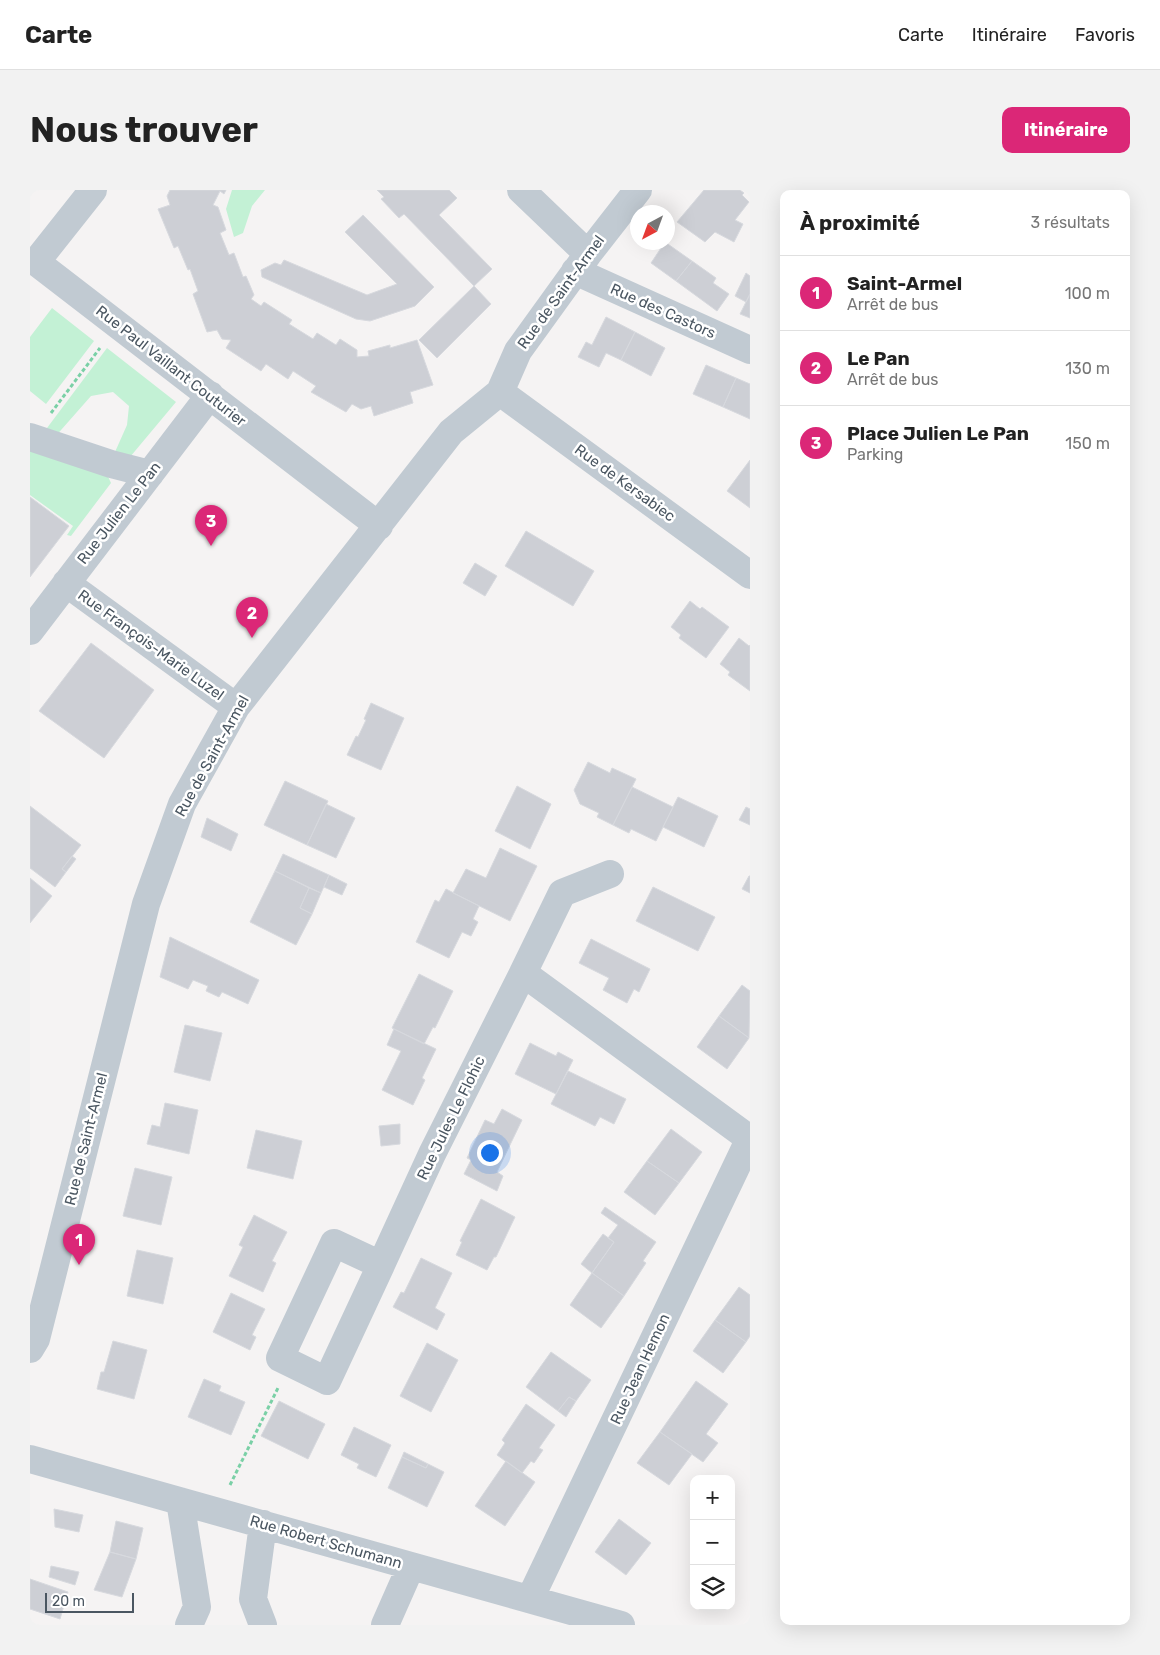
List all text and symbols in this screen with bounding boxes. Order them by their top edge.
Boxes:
text: Carte [25,21,92,49]
text: Carte [898,24,944,46]
text: Itinéraire [972,24,1047,46]
text: Favoris [1075,24,1135,46]
button: Itinéraire [1002,107,1130,153]
text: Nous trouver [30,109,258,151]
north arrow [630,205,675,250]
text: À proximité [800,210,920,235]
text: 3 résultats [1030,213,1110,232]
street label: Rue de Saint-Armel [514,232,608,352]
text: Saint-Armel [847,272,962,295]
street label: Rue des Castors [608,280,719,342]
text: 1 [812,284,820,303]
text: 100 m [1065,284,1110,303]
text: Arrêt de bus [847,295,939,314]
street label: Rue Paul Vaillant Couturier [92,302,250,430]
text: Le Pan [847,347,910,370]
text: 2 [811,359,821,378]
text: 130 m [1065,359,1110,378]
text: Arrêt de bus [847,370,939,389]
text: Place Julien Le Pan [847,422,1029,445]
text: 3 [811,434,821,453]
text: 150 m [1065,434,1110,453]
street label: Rue de Kersabiec [571,441,679,525]
text: Parking [847,445,903,464]
street label: Rue Julien Le Pan [73,458,165,568]
pin: 3 [195,505,227,546]
street label: Rue François-Marie Luzel [75,586,227,704]
pin: 2 [236,597,268,638]
street label: Rue de Saint-Armel [171,692,253,820]
street label: Rue Jules Le Flohic [413,1053,489,1183]
street label: Rue de Saint-Armel [61,1071,111,1207]
your location [477,1140,503,1166]
pin: 1 [63,1224,95,1265]
street label: Rue Jean Hemon [606,1311,674,1427]
map controls [690,1475,735,1610]
button: + [690,1475,735,1520]
street label: Rue Robert Schumann [248,1512,404,1572]
button: − [690,1520,735,1565]
button: layers [690,1565,735,1610]
scale bar [45,1590,134,1613]
text: 20 m [52,1593,85,1610]

